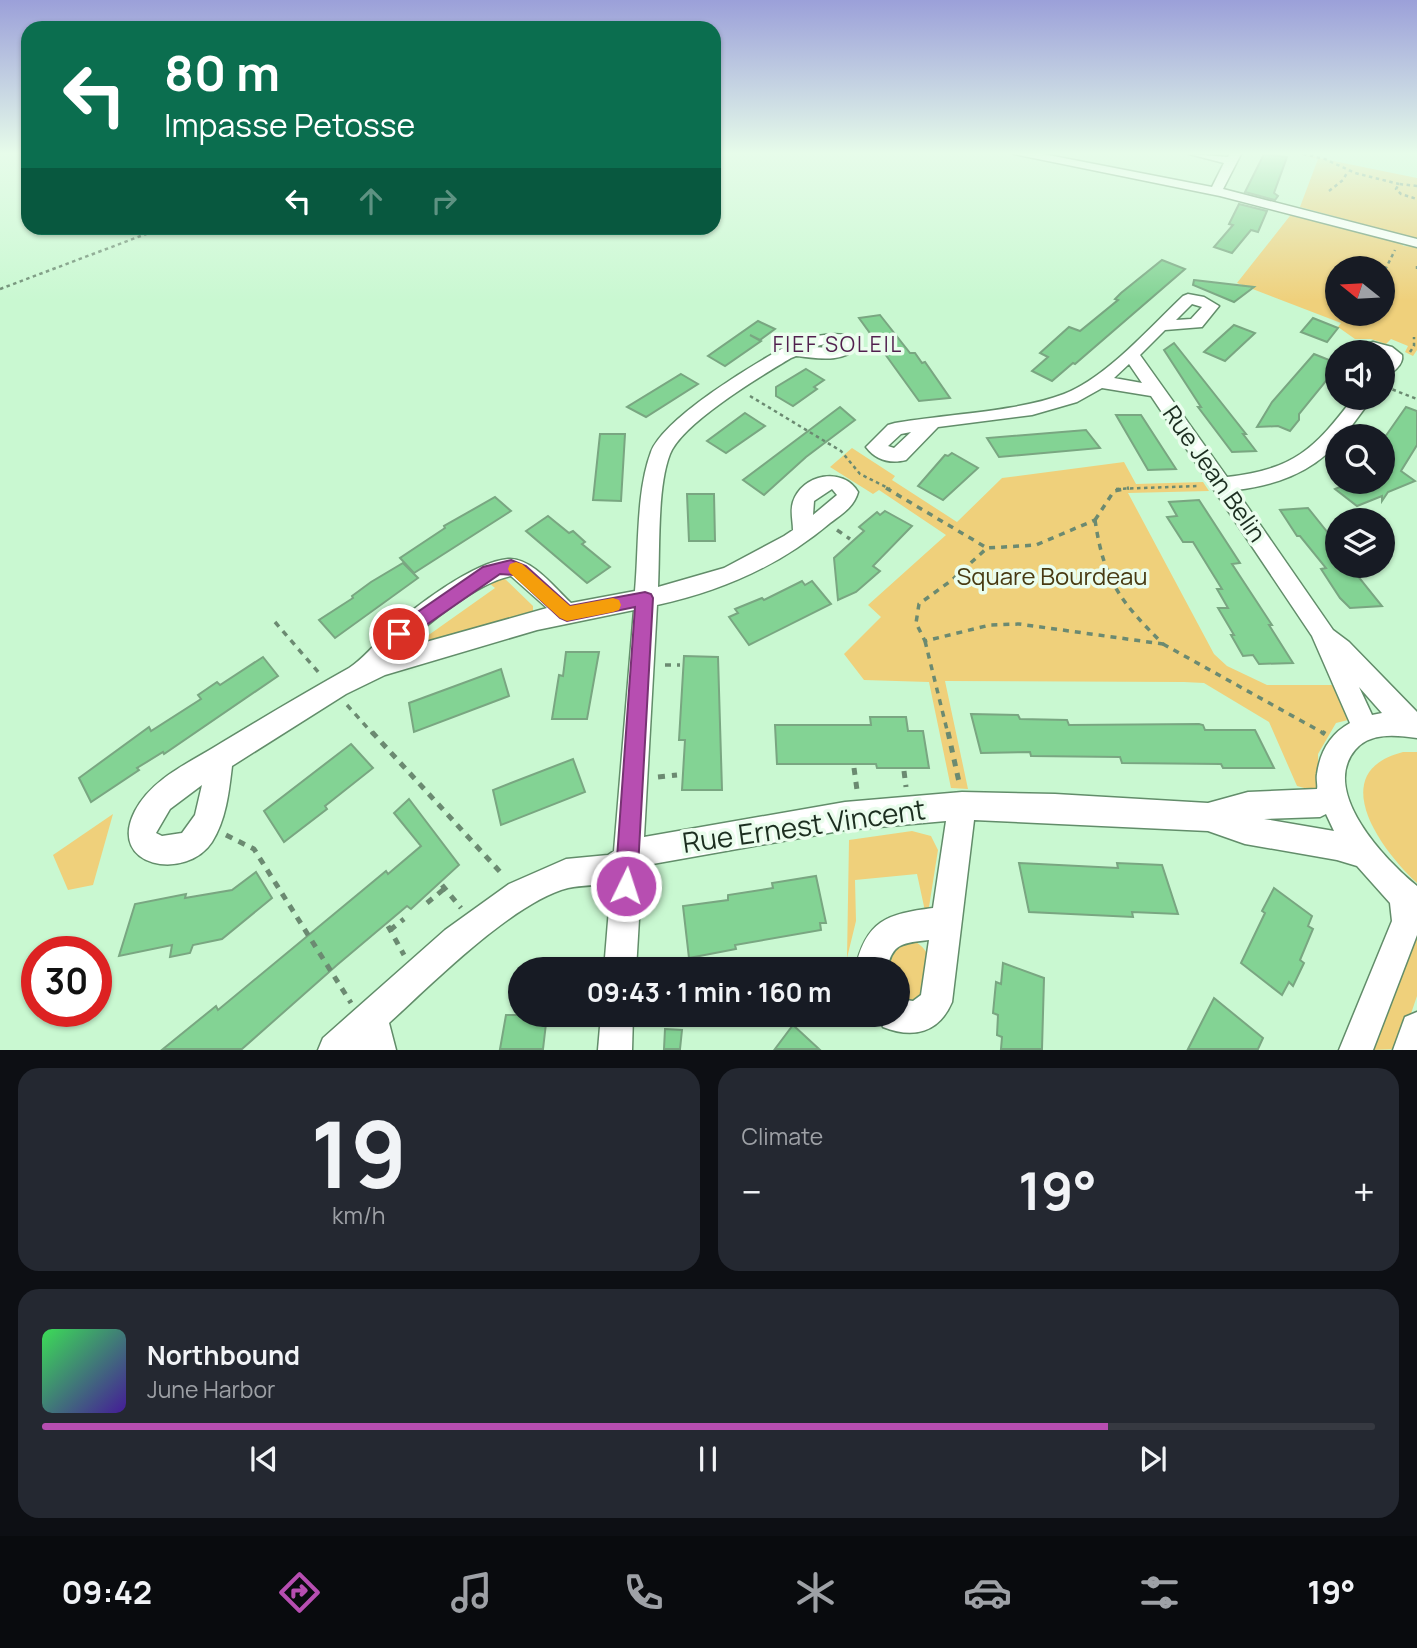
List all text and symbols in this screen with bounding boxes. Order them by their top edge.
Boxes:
text: 80 m [164,39,280,106]
icon: left [49,49,140,140]
text: Impasse Petosse [164,103,415,147]
icon: left [279,182,317,220]
icon: ahead [352,182,390,220]
icon: right [425,182,463,220]
north arrow [1325,256,1395,326]
map controls [1325,256,1395,578]
district label: FIEF SOLEIL [773,330,903,358]
button: sound [1325,340,1395,410]
street label: Rue Jean Belin [1156,398,1275,548]
button: search [1325,424,1395,494]
button: layers [1325,508,1395,578]
park label: Square Bourdeau [956,559,1148,592]
pin [369,604,429,664]
icon: arrive [380,615,418,653]
street label: Rue Ernest Vincent [680,789,928,861]
position arrow [589,849,663,923]
speed limit sign: 30 [21,936,112,1027]
text: 09:43 · 1 min · 160 m [587,974,831,1010]
text: 19 [311,1091,407,1215]
text: Climate [742,1120,823,1152]
text: 19° [1018,1155,1097,1226]
text: − [742,1165,762,1217]
text: + [1353,1165,1375,1217]
text: km/h [332,1199,386,1231]
text: Northbound [147,1337,300,1373]
text: June Harbor [147,1373,275,1405]
icon: previous [245,1440,283,1478]
icon: pause [689,1440,727,1478]
icon: next [1134,1440,1172,1478]
icon: directions [275,1568,324,1617]
icon: music [447,1568,496,1617]
icon: phone [619,1568,668,1617]
icon: climate [791,1568,840,1617]
icon: car [963,1568,1012,1617]
icon: filters [1135,1568,1184,1617]
text: 09:42 [62,1570,152,1614]
text: 19° [1307,1570,1355,1614]

